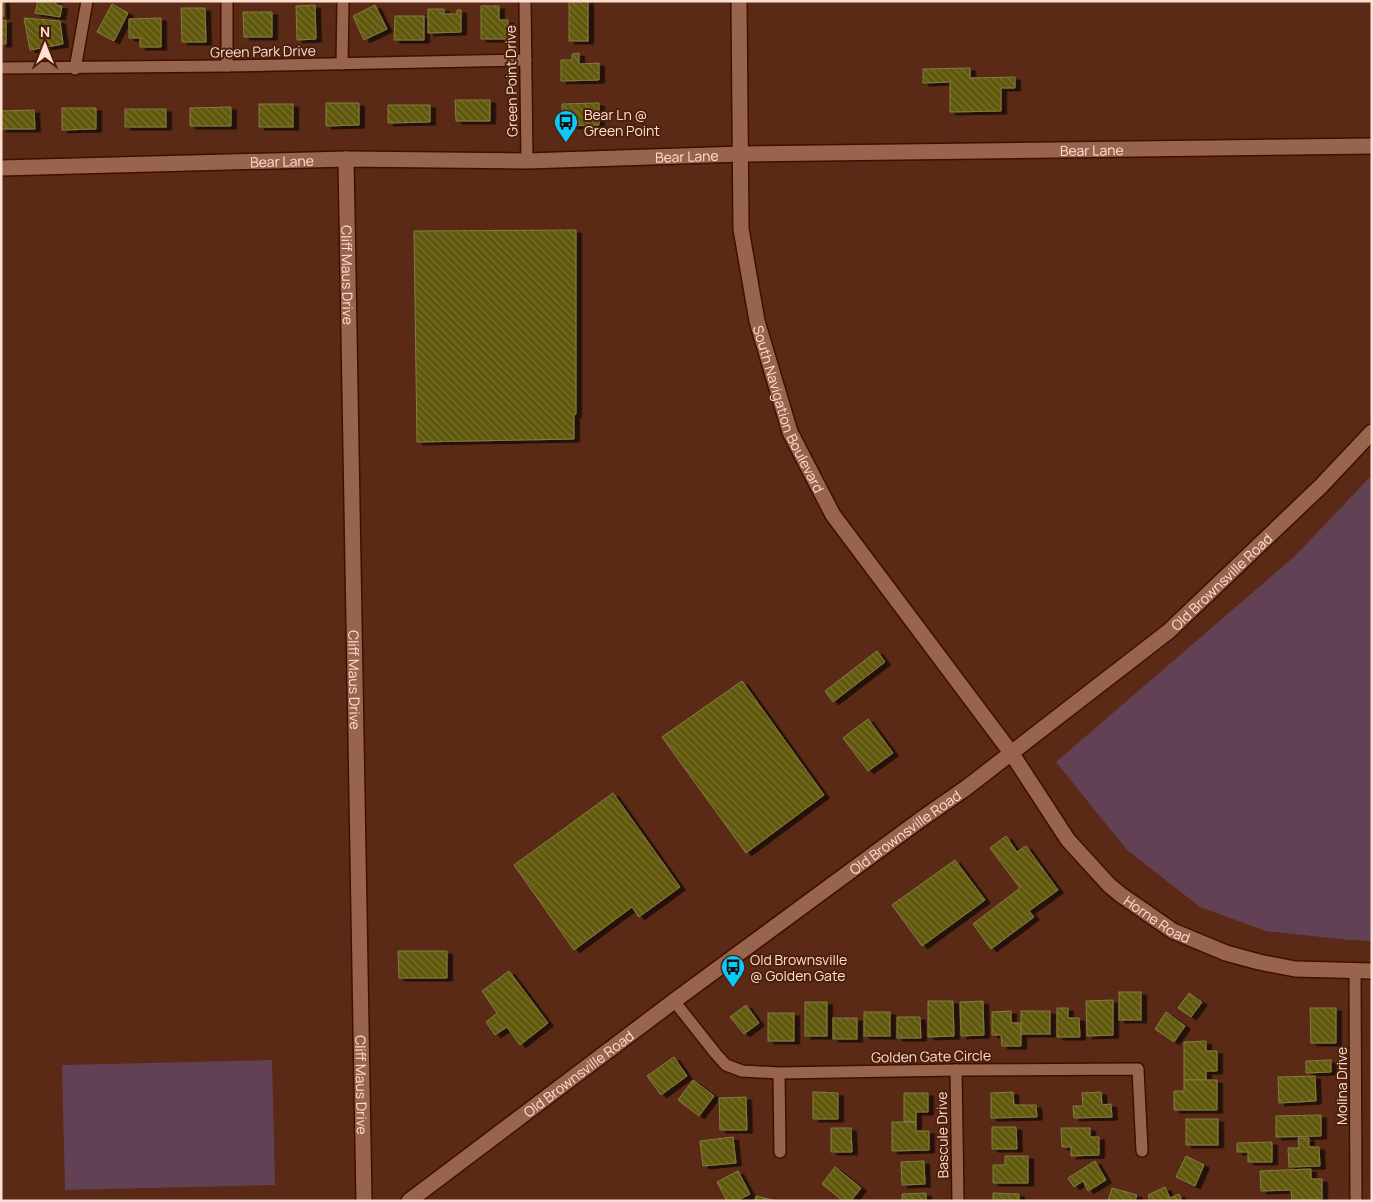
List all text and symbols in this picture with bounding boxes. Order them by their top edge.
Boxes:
north arrow [20,20,70,70]
text: N [40,22,50,41]
street label: Green Point Drive [501,25,521,137]
street label: Green Park Drive [210,41,316,61]
place label: Bear Ln @ Green Point [584,105,660,140]
bus stop icon: Bear Ln @ Green Point [553,109,579,143]
street label: Bear Lane [1060,140,1124,159]
street label: Bear Lane [655,145,719,166]
street label: Bear Lane [250,150,314,171]
street label: Cliff Maus Drive [338,225,358,325]
street label: South Navigation Boulevard [749,323,829,496]
street label: Old Brownsville Road [1166,528,1276,634]
street label: Cliff Maus Drive [345,630,365,730]
street label: Old Brownsville Road [845,785,964,879]
street label: Horne Road [1120,891,1193,947]
place label: Old Brownsville @ Golden Gate [750,950,847,985]
bus stop icon: Old Brownsville @ Golden Gate [720,954,746,988]
street label: Old Brownsville Road [519,1026,637,1121]
street label: Cliff Maus Drive [352,1035,372,1135]
street label: Golden Gate Circle [871,1045,991,1067]
street label: Molina Drive [1332,1047,1351,1125]
street label: Bascule Drive [932,1091,952,1179]

